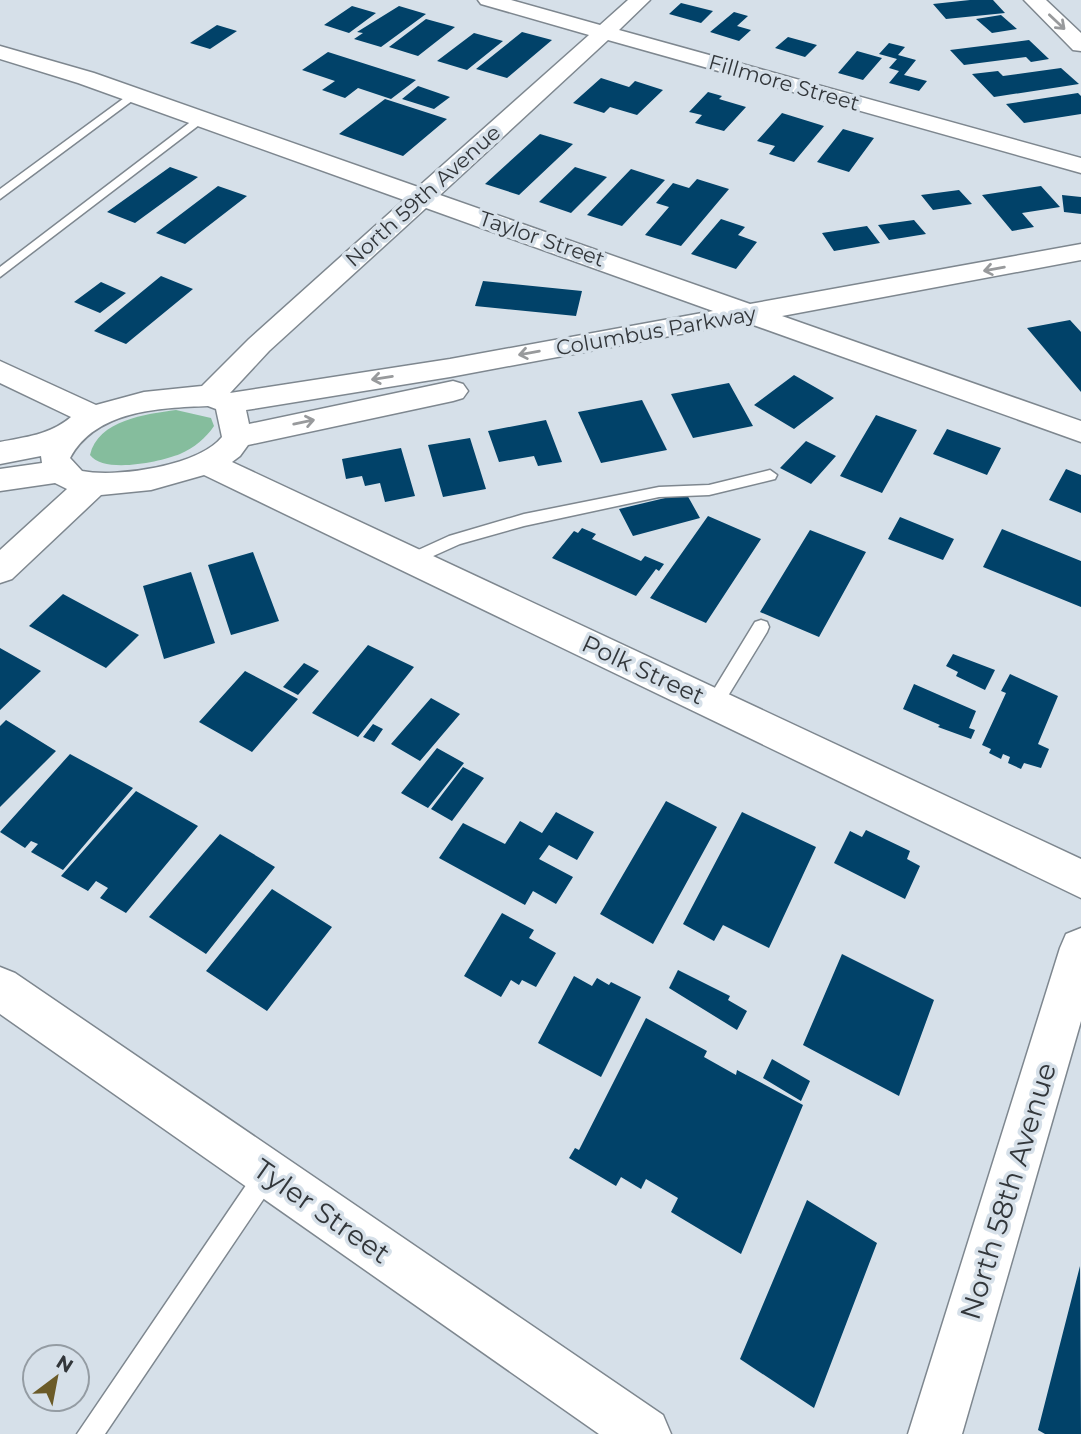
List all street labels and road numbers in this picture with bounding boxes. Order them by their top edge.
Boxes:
street label: Fillmore Street [706,49,862,116]
street label: North 59th Avenue [340,120,505,272]
street label: Taylor Street [476,205,608,272]
street label: Columbus Parkway [554,301,758,360]
street label: Polk Street [577,629,709,711]
street label: North 58th Avenue [953,1059,1063,1323]
street label: Tyler Street [247,1151,397,1271]

